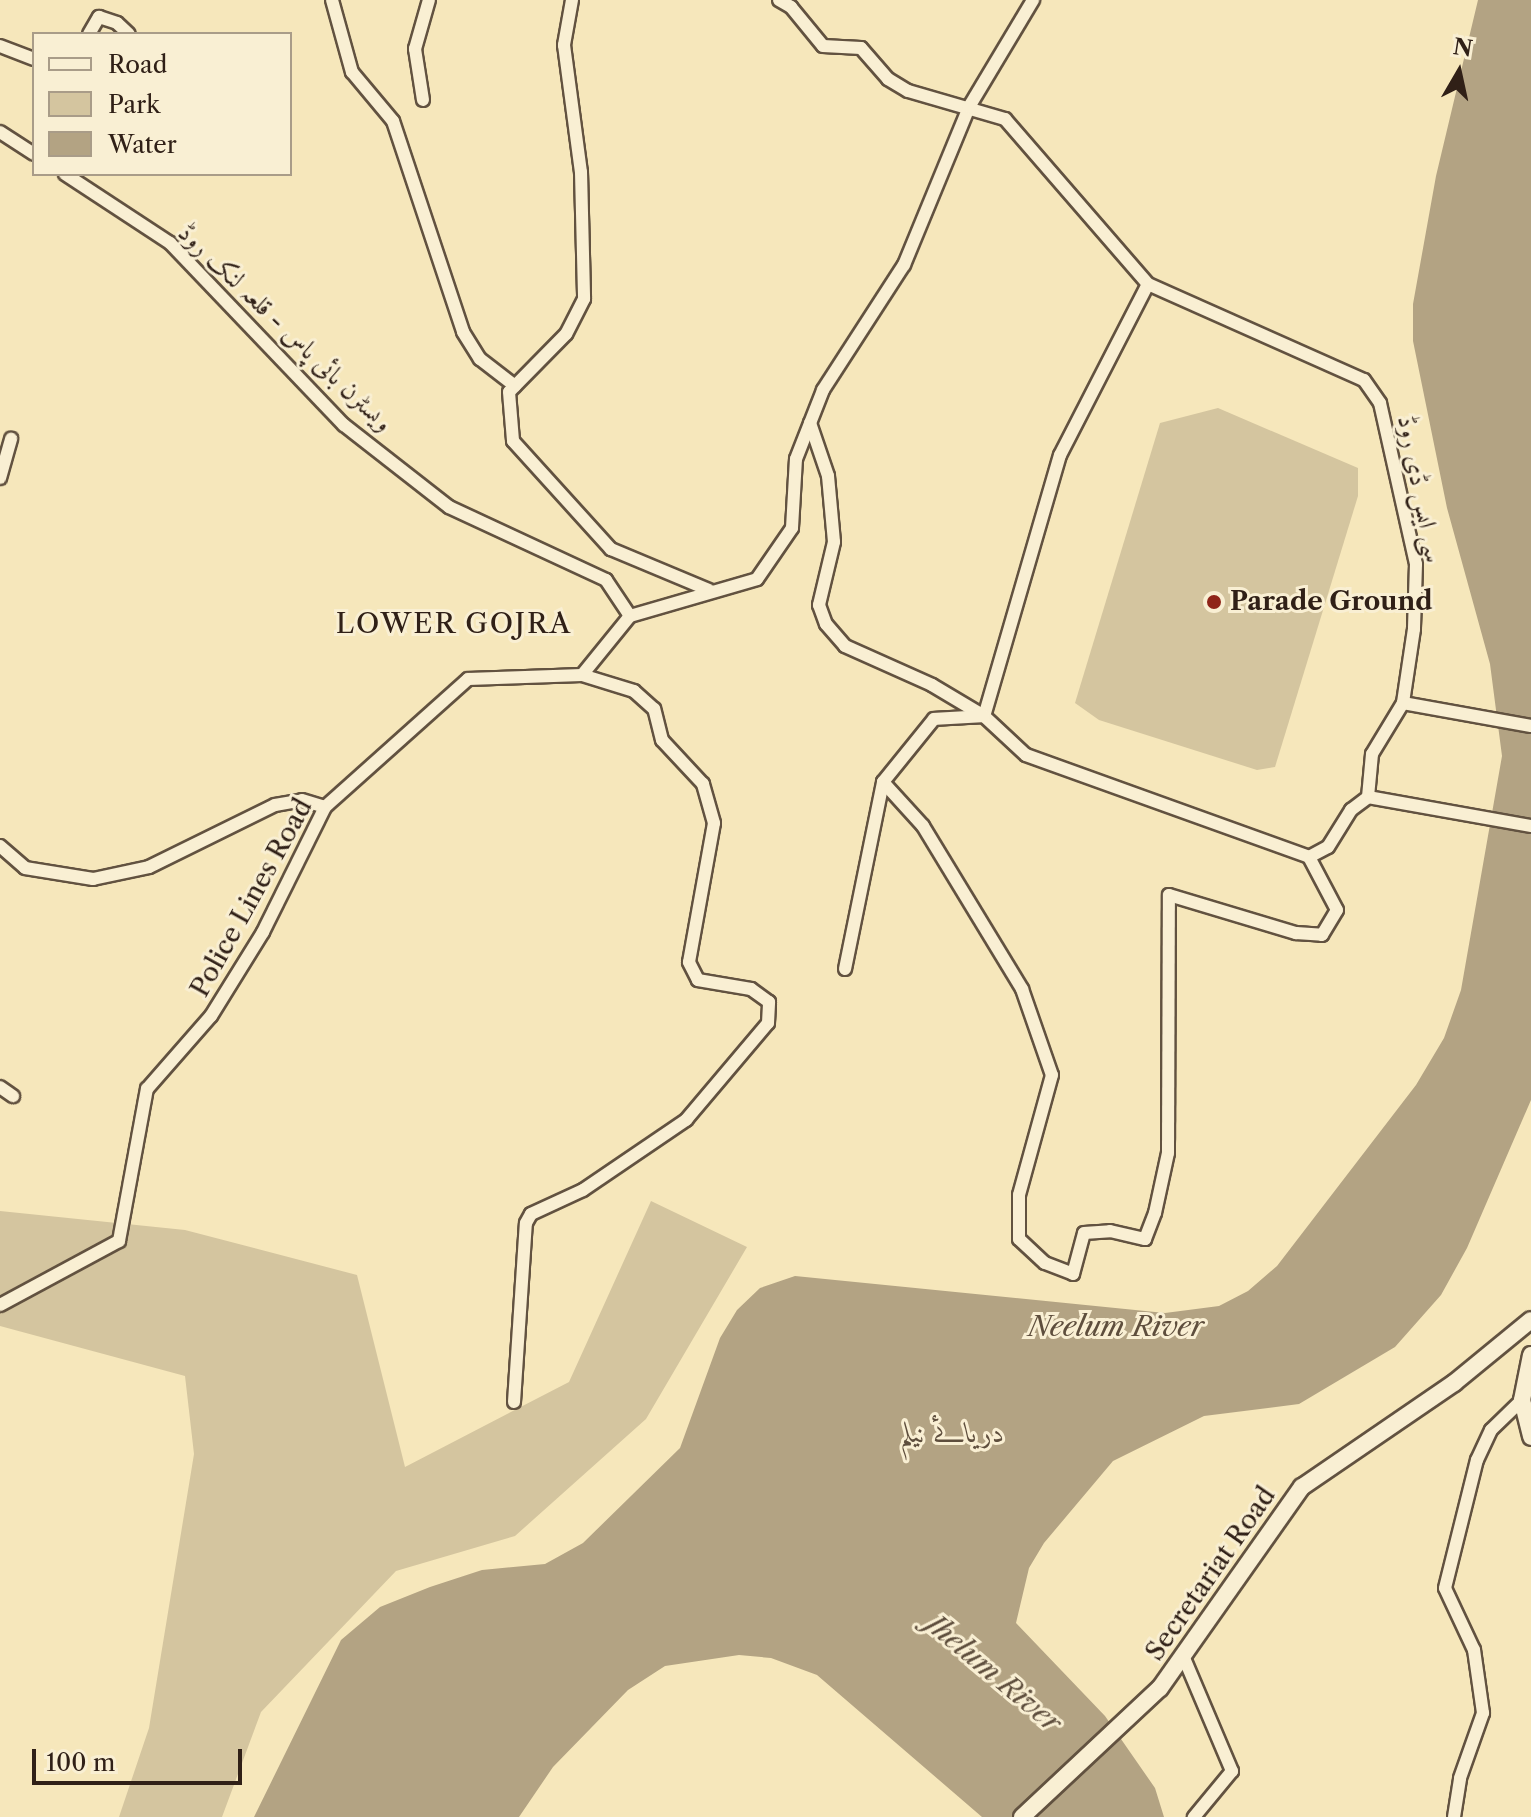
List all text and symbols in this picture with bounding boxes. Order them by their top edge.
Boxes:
legend [32,32,292,176]
north arrow [1419,32,1499,112]
text: N [1451,33,1474,63]
text: Road [108,50,167,79]
text: Park [108,90,160,119]
text: Water [108,130,177,159]
street label: ویسٹرن بائی پاس - قلعہ لنک روڈ [171,217,399,439]
street label: سی ایس ڈی روڈ [1390,413,1450,565]
place label: Parade Ground [1230,586,1433,618]
marker: Parade Ground [1205,593,1223,611]
district label: LOWER GOJRA [335,606,573,640]
street label: Police Lines Road [185,794,319,1002]
water label: Neelum River [1028,1309,1204,1343]
water label: دریائے نیلم [899,1415,1005,1449]
street label: Secretariat Road [1139,1481,1283,1667]
water label: Jhelum River [919,1607,1069,1739]
scale bar [36,1733,246,1783]
text: 100 m [46,1748,115,1777]

